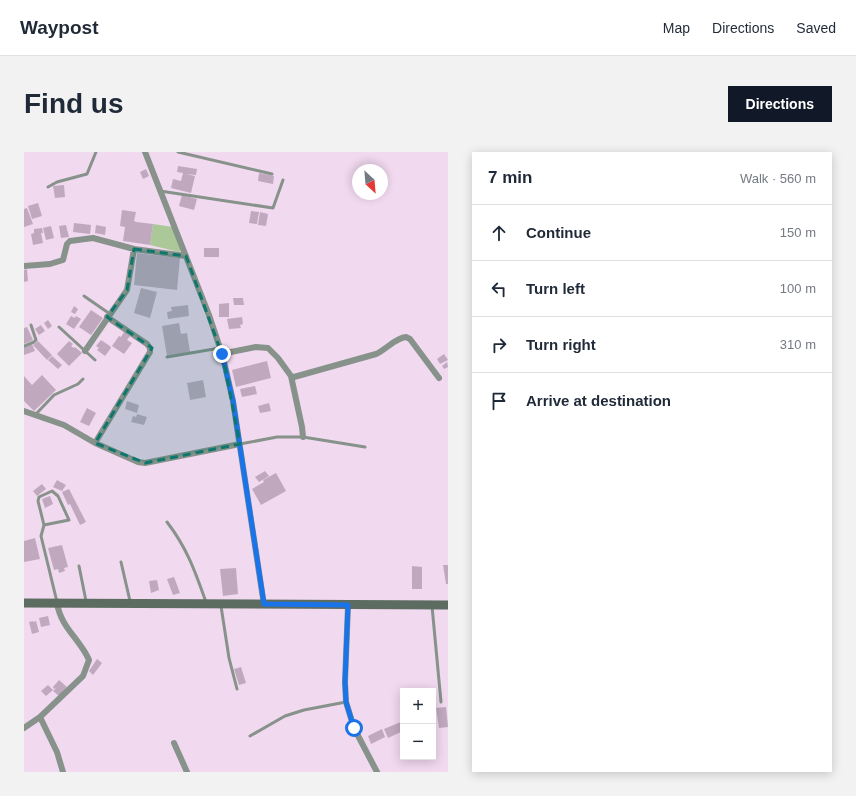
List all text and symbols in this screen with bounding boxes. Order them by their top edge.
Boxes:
text: Waypost [20,17,98,38]
text: Map [663,20,690,36]
text: Directions [712,20,774,36]
text: Saved [796,20,836,36]
button: Directions [728,86,832,122]
text: Find us [24,88,124,119]
north arrow [352,164,388,200]
text: 7 min [488,168,532,187]
text: Walk · 560 m [740,171,816,186]
icon: ahead [488,222,510,244]
text: Continue [526,224,591,241]
text: 150 m [780,225,816,240]
icon: left [488,278,510,300]
text: Turn left [526,280,585,297]
text: 100 m [780,281,816,296]
icon: right [488,334,510,356]
text: Turn right [526,336,596,353]
text: 310 m [780,337,816,352]
route end [213,345,231,363]
icon: arrive [488,390,510,412]
text: Arrive at destination [526,392,671,409]
map controls [400,688,436,760]
button: + [400,688,436,724]
route start [345,719,363,737]
button: − [400,724,436,760]

